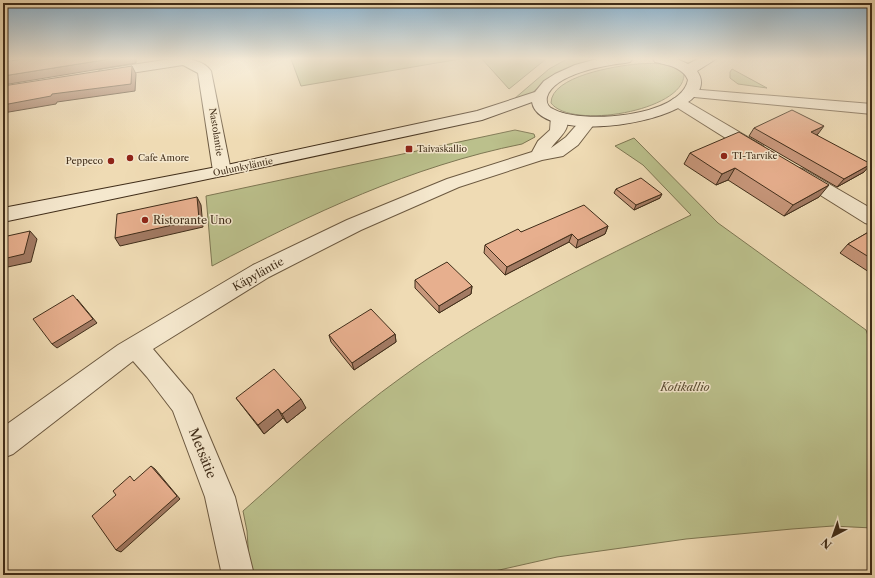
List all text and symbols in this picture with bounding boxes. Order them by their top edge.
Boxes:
street label: Nastolantie [207,107,226,157]
place label: Taivaskallio [417,143,467,154]
marker: Taivaskallio [404,144,414,154]
place label: TI-Tarvike [732,150,777,161]
marker: TI-Tarvike [719,151,729,161]
place label: Cafe Amore [138,152,189,163]
marker: Cafe Amore [125,153,135,163]
place label: Peppeco [66,155,103,166]
street label: Oulunkyläntie [212,155,274,178]
marker: Peppeco [106,156,116,166]
place label: Ristorante Uno [153,213,232,227]
marker: Ristorante Uno [140,215,150,225]
street label: Käpyläntie [230,254,286,294]
park label: Kotikallio [659,380,710,394]
street label: Metsätie [186,425,220,481]
north arrow [813,516,853,556]
text: N [818,535,835,552]

